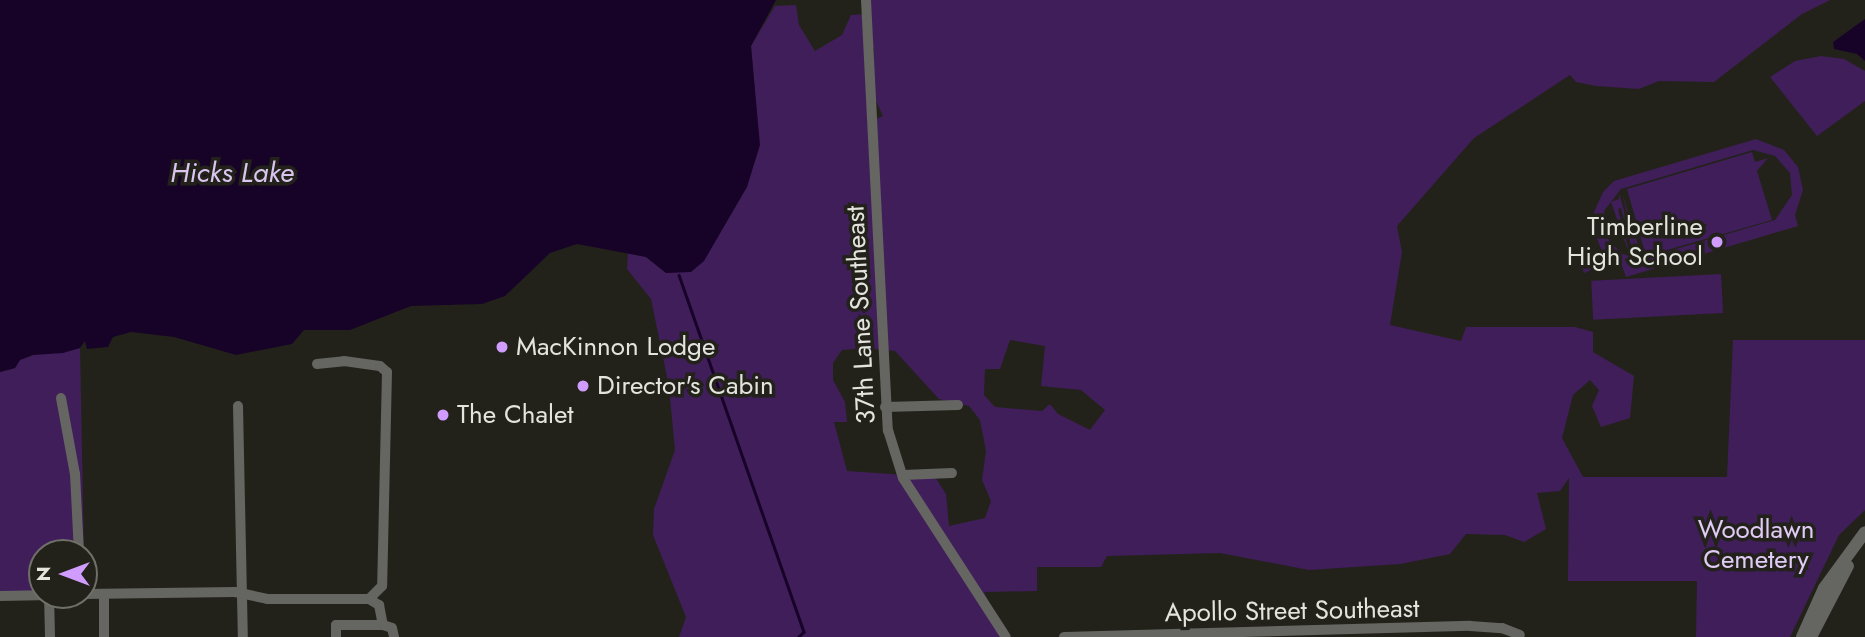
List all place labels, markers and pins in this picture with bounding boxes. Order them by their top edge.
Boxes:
place label: Timberline High School [1567,211,1703,272]
marker: Timberline High School [1709,234,1725,250]
place label: MacKinnon Lodge [516,331,715,363]
marker: MacKinnon Lodge [494,339,510,355]
place label: Director's Cabin [597,370,774,402]
marker: Director's Cabin [575,378,591,394]
place label: The Chalet [457,399,574,431]
marker: The Chalet [435,407,451,423]

